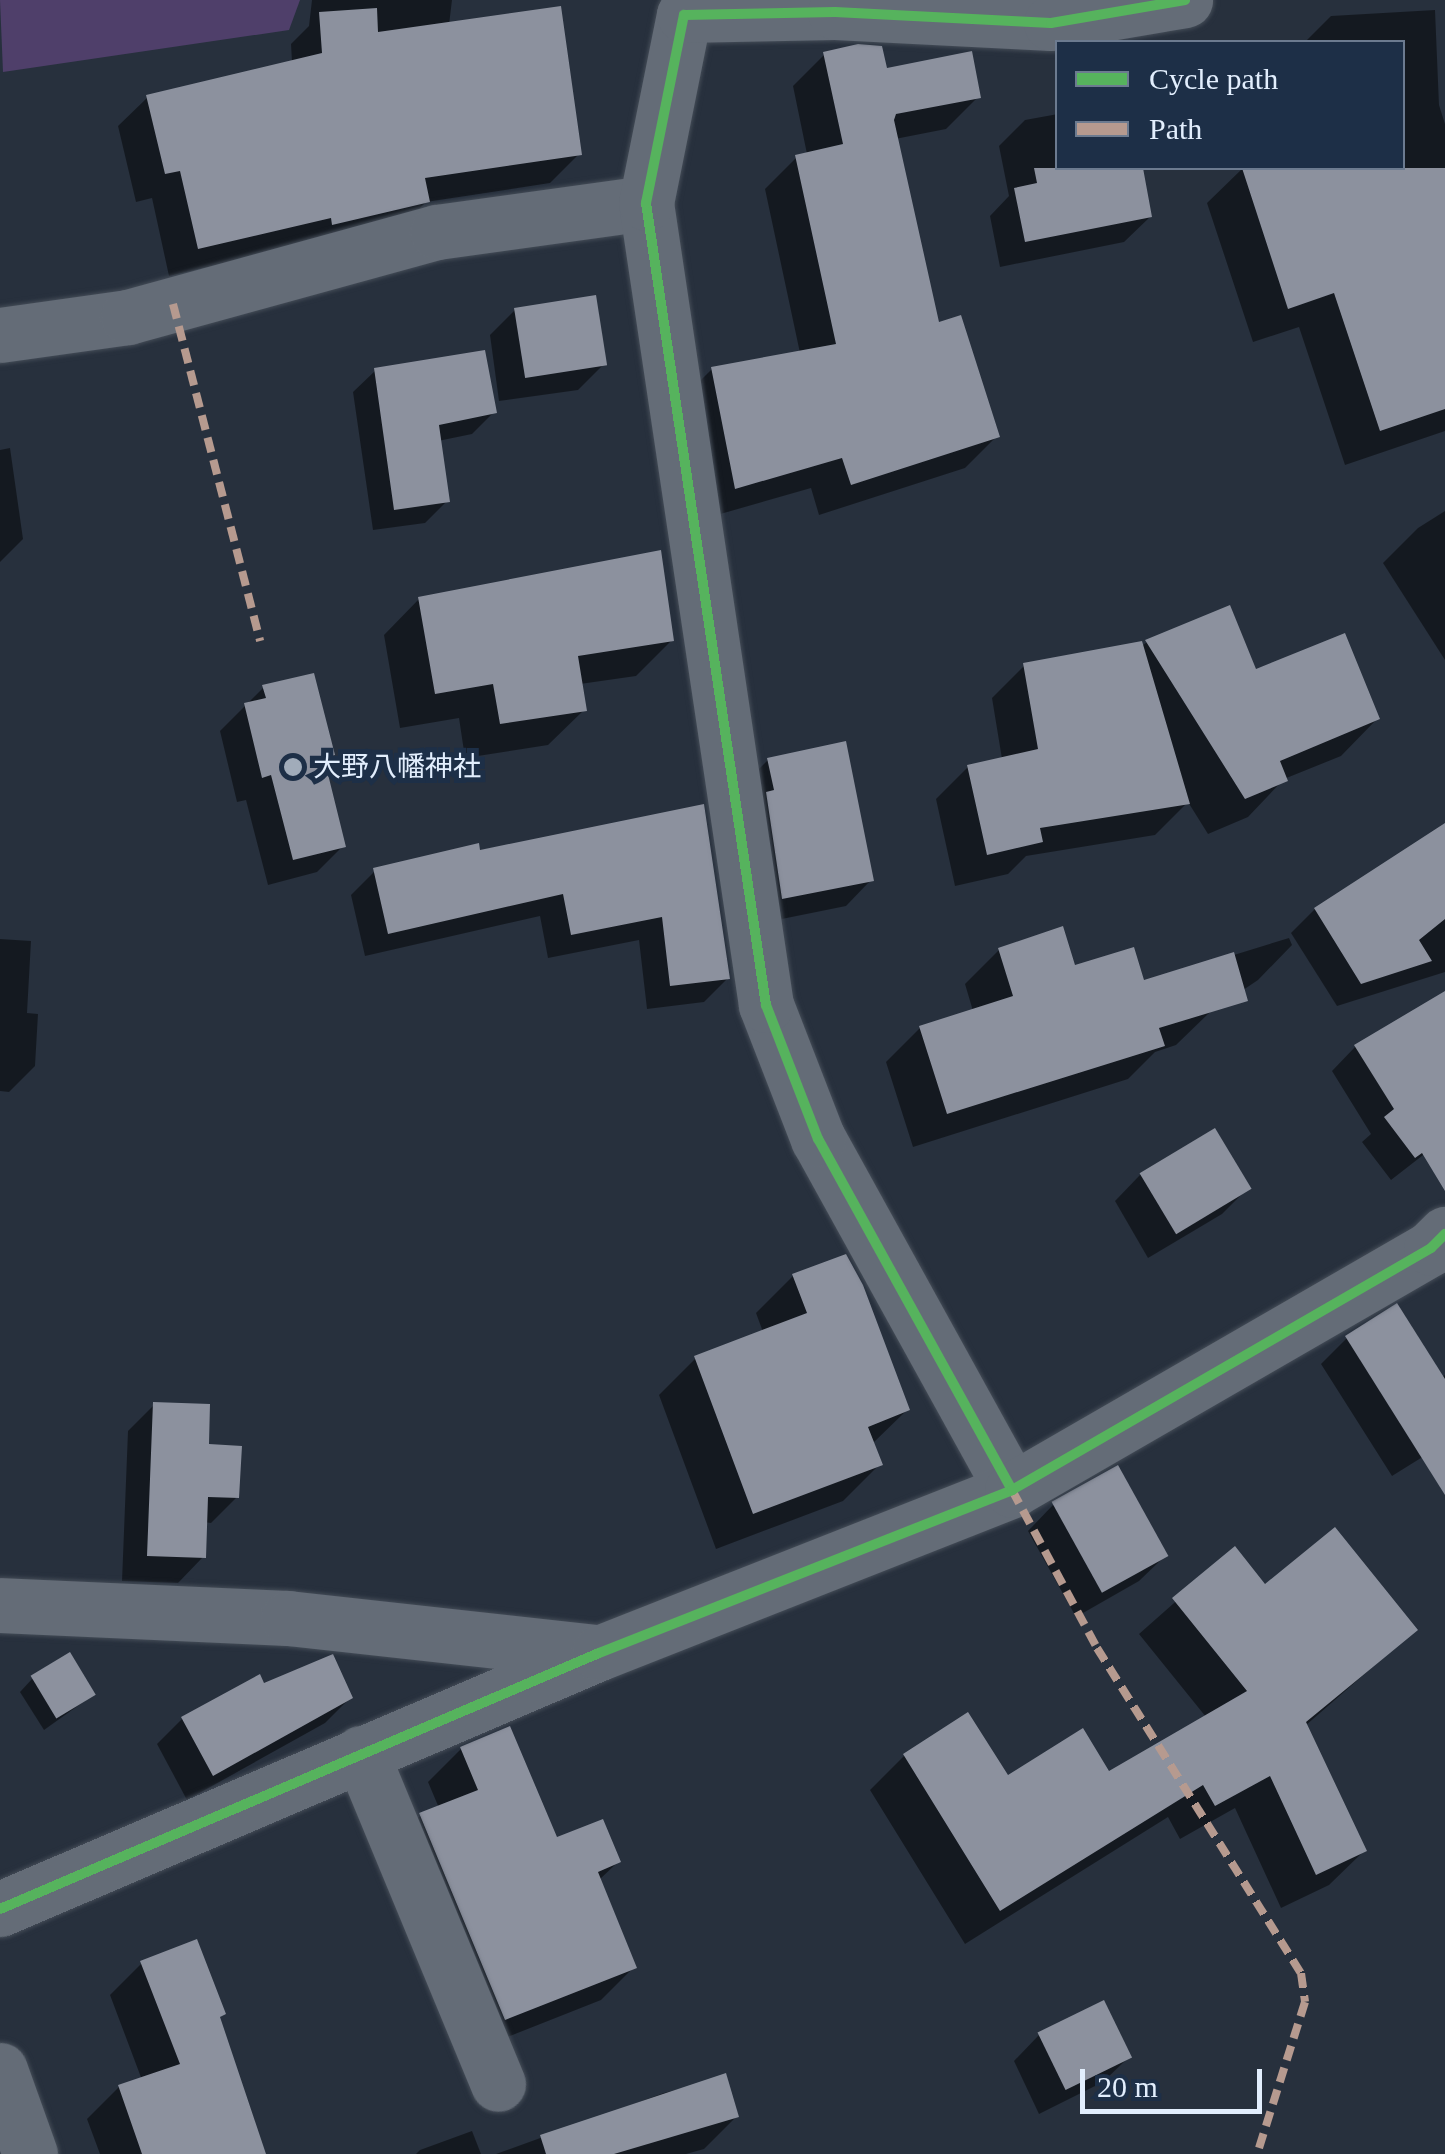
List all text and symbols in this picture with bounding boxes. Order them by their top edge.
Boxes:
legend [1055,40,1405,170]
text: Cycle path [1149,62,1278,95]
text: Path [1149,112,1202,145]
place label: 大野八幡神社 [313,750,481,784]
marker: 大野八幡神社 [282,756,304,778]
scale bar [1085,2049,1268,2111]
text: 20 m [1097,2070,1158,2103]

